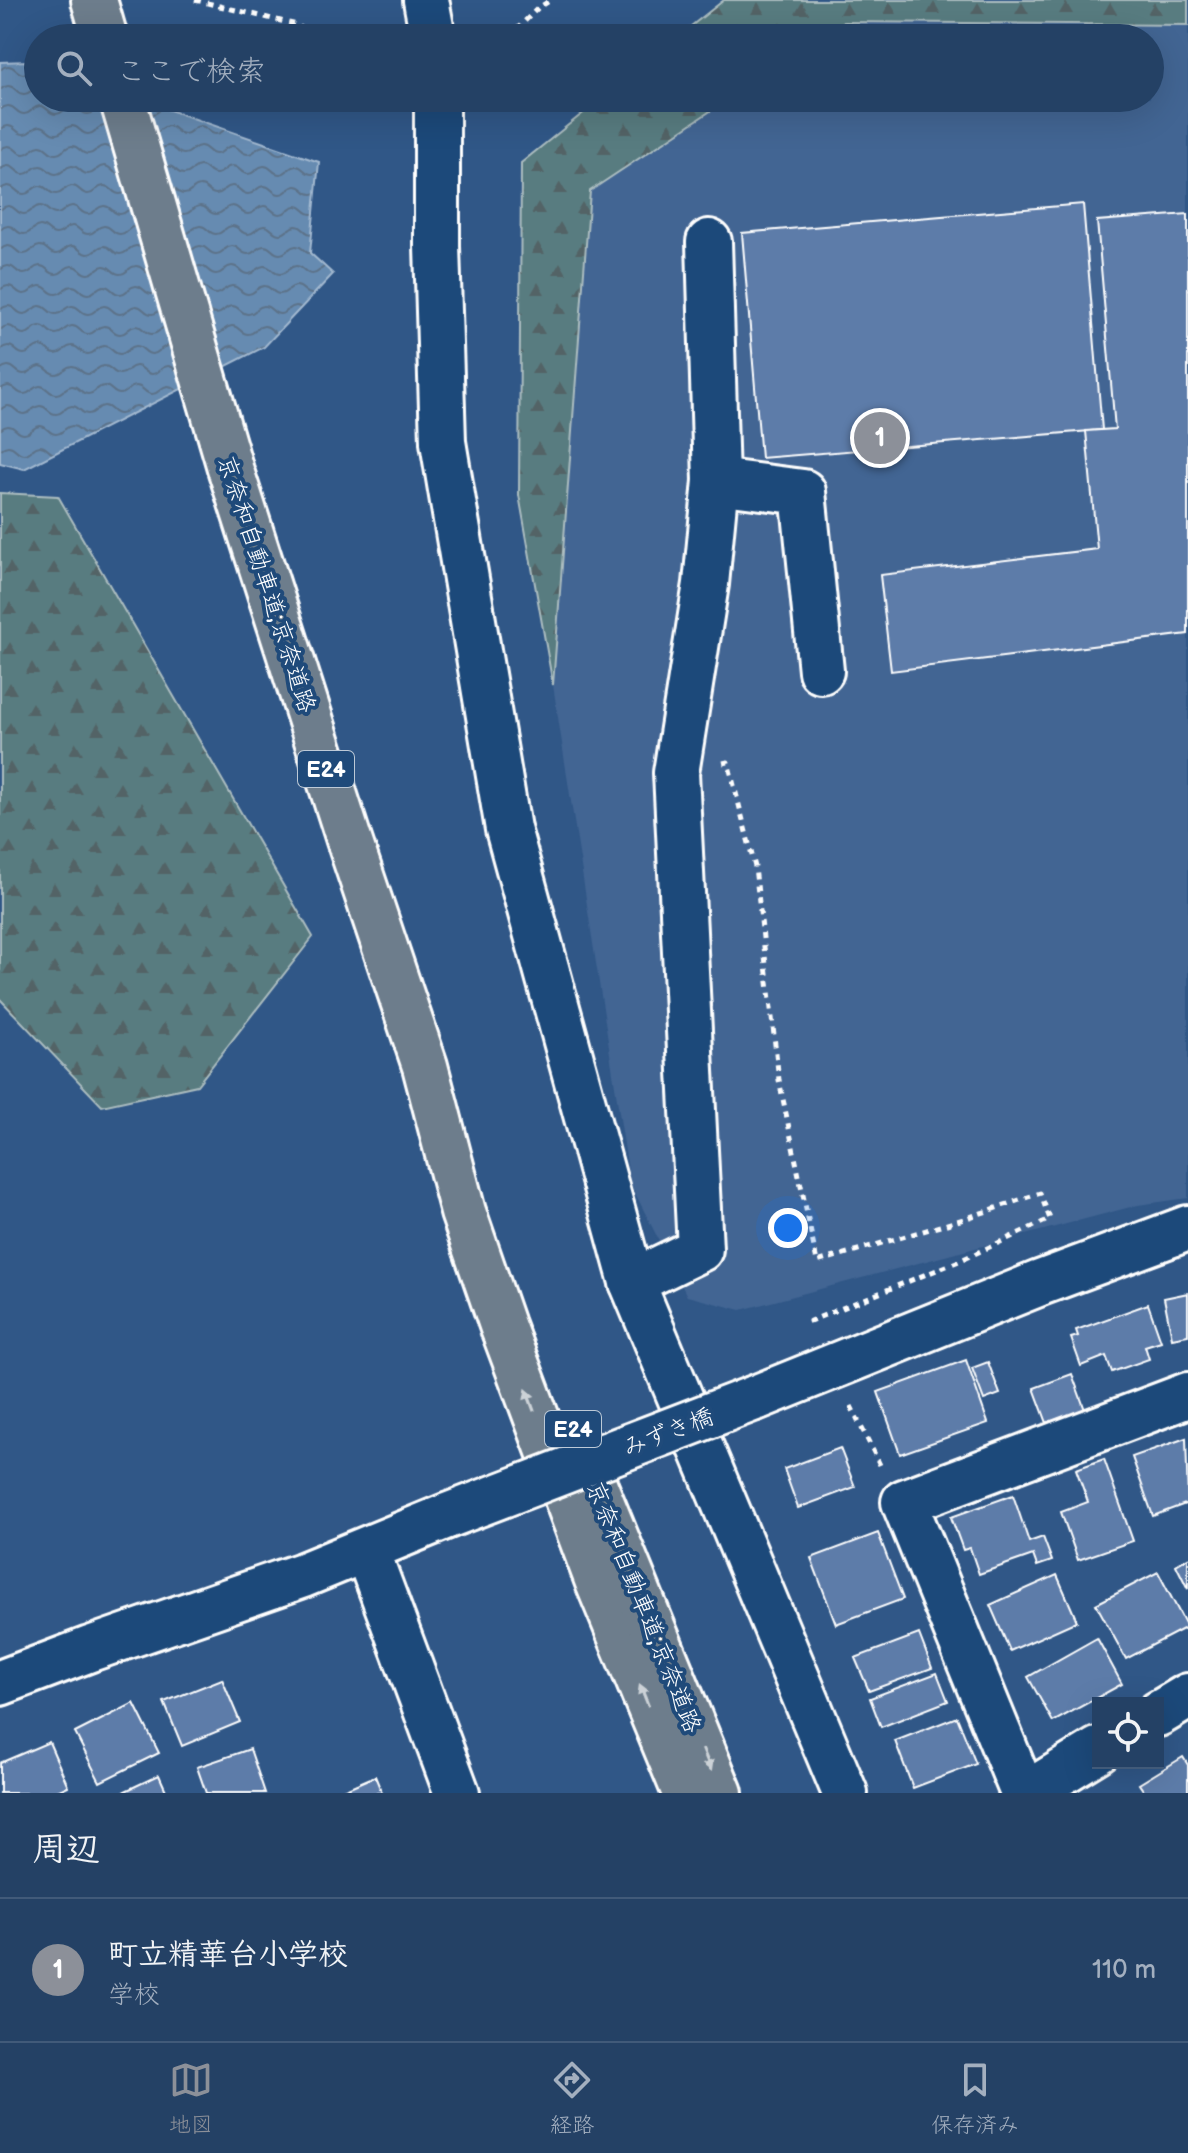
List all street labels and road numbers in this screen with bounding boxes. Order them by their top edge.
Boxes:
street label: 京奈和自動車道;京奈道路 [211,452,322,717]
road number: E24 [298,751,354,787]
street label: みずき橋 [619,1402,718,1463]
road number: E24 [545,1411,601,1447]
street label: 京奈和自動車道;京奈道路 [580,1477,707,1737]

